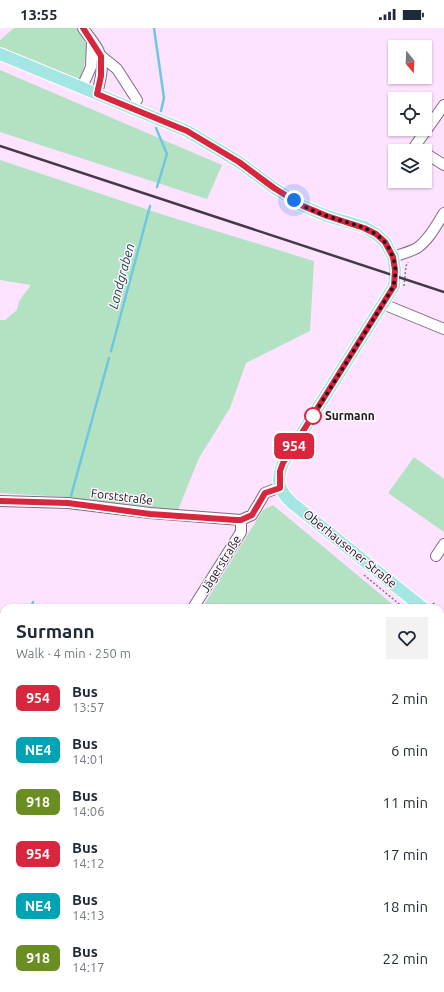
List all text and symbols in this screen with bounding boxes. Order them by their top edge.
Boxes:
text: 13:55 [20,6,58,23]
north arrow [388,40,432,84]
map controls [388,40,432,188]
button: locate [388,92,432,136]
button: layers [388,144,432,188]
your location [284,190,304,210]
water label: Landgraben [106,242,136,310]
marker: Surmann [304,407,322,425]
place label: Surmann [325,409,375,422]
line badge: 954 [271,433,317,459]
text: 954 [282,438,306,454]
street label: Forststraße [90,486,154,507]
street label: Oberhausener Straße [301,507,399,590]
street label: Jägerstraße [198,533,243,595]
button: heart [386,617,428,659]
text: Surmann [16,620,95,642]
text: Walk · 4 min · 250 m [16,646,131,660]
text: Bus [72,683,98,700]
text: 954 [26,690,50,706]
text: 2 min [391,690,428,707]
text: 13:57 [72,700,105,714]
text: Bus [72,735,98,752]
text: NE4 [25,742,51,758]
text: 6 min [391,742,428,759]
text: 14:01 [72,752,105,766]
text: Bus [72,787,98,804]
text: 918 [26,794,50,810]
text: 11 min [382,794,428,811]
text: 14:06 [72,804,105,818]
text: Bus [72,839,98,856]
text: 954 [26,846,50,862]
text: 17 min [382,846,428,863]
text: 14:12 [72,856,105,870]
text: Bus [72,891,98,908]
text: NE4 [25,898,51,914]
text: 18 min [382,898,428,915]
text: 14:13 [72,908,105,922]
text: Bus [72,943,98,960]
text: 918 [26,950,50,966]
text: 22 min [382,950,428,967]
text: 14:17 [72,960,105,974]

